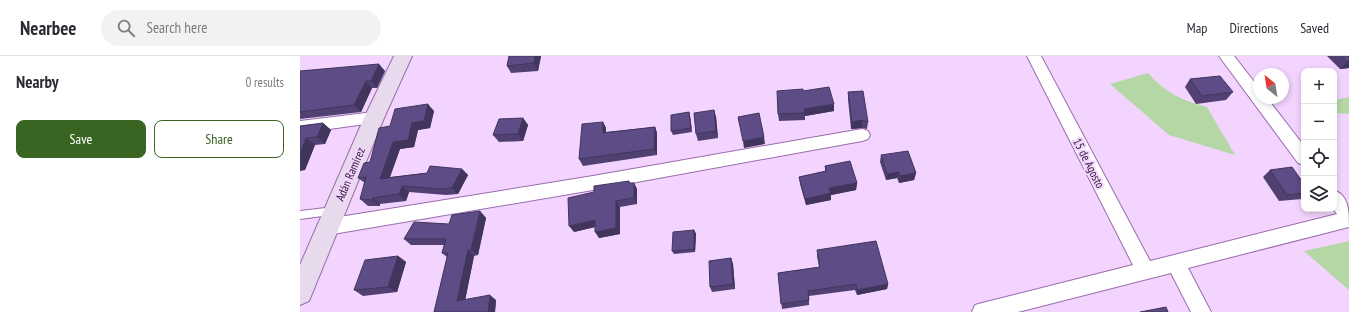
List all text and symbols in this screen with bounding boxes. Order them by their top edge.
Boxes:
search box [101,10,381,46]
text: Nearbee [20,16,77,40]
icon: search [115,17,137,39]
text: Search here [147,18,207,37]
text: Map [1187,19,1207,37]
text: Directions [1229,19,1278,37]
text: Saved [1300,19,1329,37]
north arrow [1253,68,1289,104]
map controls [1301,68,1337,212]
button: + [1301,68,1337,104]
text: Nearby [16,71,59,93]
text: 0 results [245,74,284,91]
button: − [1301,104,1337,140]
button: Save [16,120,146,158]
button: Share [154,120,284,158]
street label: 15 de Agosto [1070,136,1108,190]
button: locate [1301,140,1337,176]
street label: Adán Ramírez [332,145,368,203]
button: layers [1301,176,1337,212]

